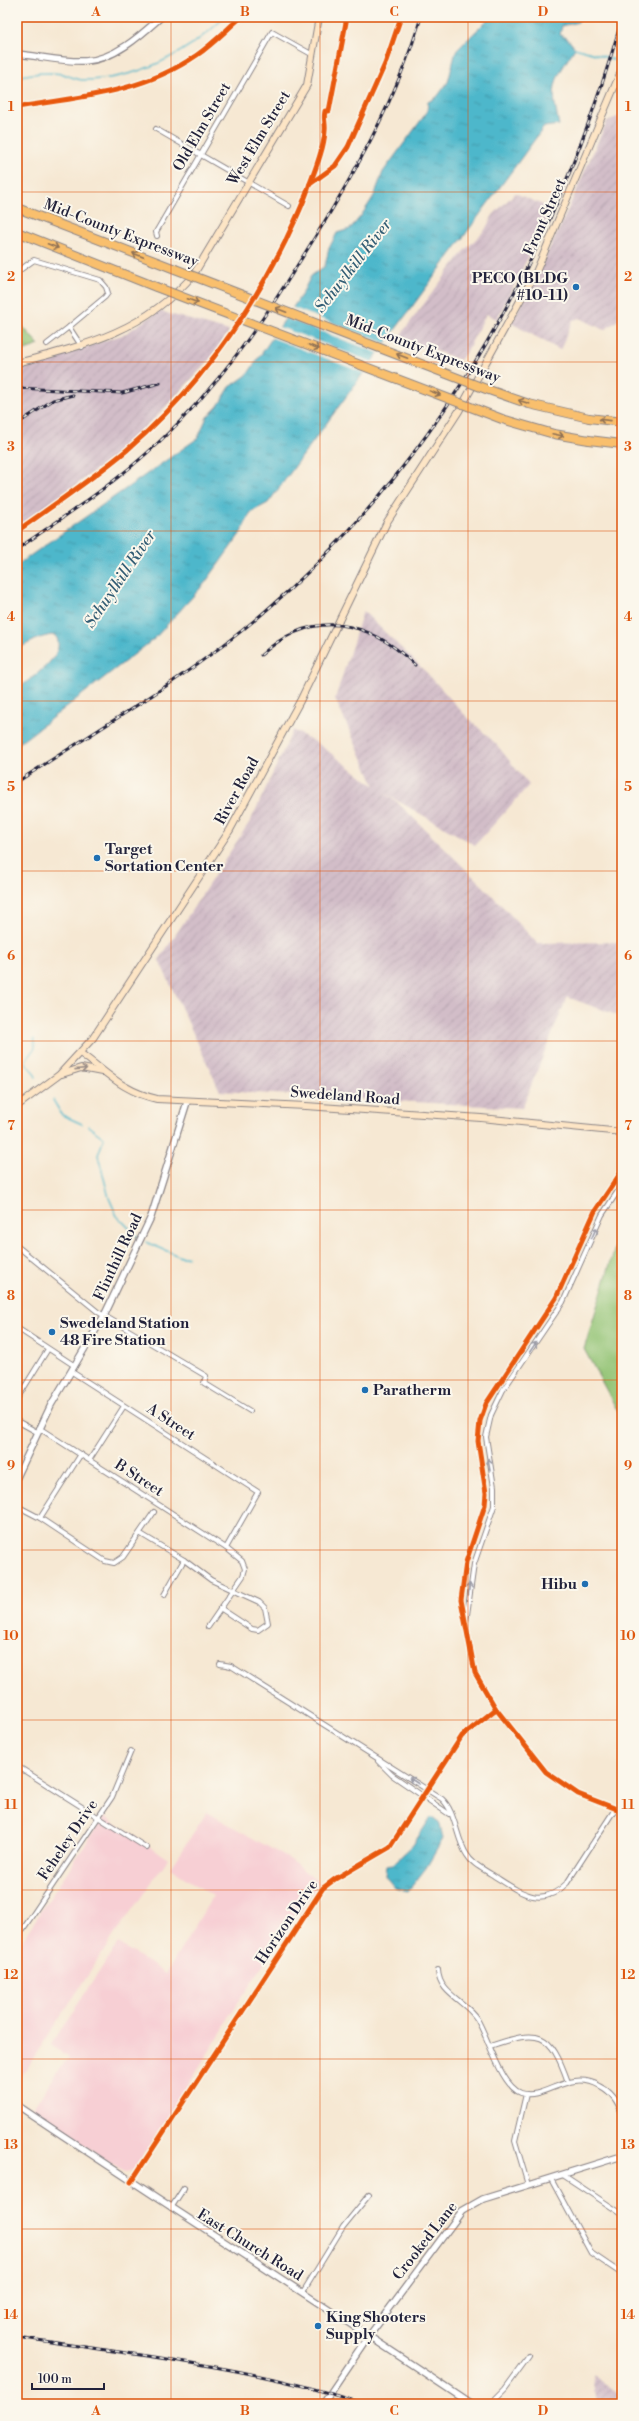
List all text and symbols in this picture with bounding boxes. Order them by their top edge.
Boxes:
text: A [90,4,101,20]
text: B [240,4,250,20]
text: C [389,4,399,20]
text: D [538,4,548,20]
street label: Old Elm Street [169,79,235,175]
street label: West Elm Street [223,87,295,190]
text: 1 [8,99,15,115]
text: 1 [625,99,632,115]
street label: Front Street [520,175,571,259]
street label: Mid-County Expressway [41,195,202,272]
water label: Schuylkill River [310,214,397,317]
one-way arrow [47,243,59,251]
one-way arrow [133,250,145,258]
text: 2 [7,269,15,285]
place label: PECO (BLDG #10-11) [472,269,568,305]
text: 2 [624,269,632,285]
marker: PECO (BLDG #10-11) [571,282,581,292]
one-way arrow [186,297,198,305]
one-way arrow [275,305,287,313]
street label: Mid-County Expressway [343,311,504,388]
one-way arrow [308,343,320,351]
one-way arrow [396,352,408,360]
one-way arrow [429,390,441,398]
one-way arrow [517,398,530,405]
one-way arrow [599,416,612,424]
one-way arrow [552,432,565,440]
text: 3 [7,439,15,455]
text: 3 [624,439,632,455]
water label: Schuylkill River [80,525,161,632]
text: 4 [7,609,16,625]
text: 4 [624,609,633,625]
street label: River Road [211,753,264,828]
text: 5 [7,779,15,795]
text: 5 [624,779,632,795]
place label: Target Sortation Center [105,840,224,876]
marker: Target Sortation Center [92,853,102,863]
text: 6 [7,948,15,964]
text: 6 [624,948,632,964]
one-way arrow [74,1065,87,1073]
street label: Swedeland Road [290,1083,401,1109]
text: 7 [7,1118,15,1134]
text: 7 [624,1118,632,1134]
street label: Flinthill Road [89,1210,147,1304]
one-way arrow [591,1227,598,1239]
text: 8 [7,1288,15,1304]
text: 8 [624,1288,632,1304]
place label: Swedeland Station 48 Fire Station [60,1314,190,1350]
marker: Swedeland Station 48 Fire Station [47,1327,57,1337]
one-way arrow [529,1341,537,1352]
place label: Paratherm [373,1381,451,1400]
marker: Paratherm [360,1385,370,1395]
street label: A Street [142,1399,199,1445]
street label: B Street [110,1455,168,1501]
one-way arrow [485,1457,493,1470]
text: 9 [7,1458,15,1474]
text: 9 [624,1458,632,1474]
place label: Hibu [541,1575,578,1594]
marker: Hibu [580,1579,590,1589]
one-way arrow [466,1583,473,1596]
text: 10 [3,1628,19,1644]
text: 10 [620,1628,636,1644]
one-way arrow [408,1777,420,1785]
street label: Feheley Drive [34,1796,102,1884]
text: 11 [5,1797,18,1813]
text: 11 [622,1797,635,1813]
street label: Horizon Drive [252,1876,322,1968]
text: 12 [4,1967,18,1983]
text: 12 [621,1967,635,1983]
text: 13 [4,2137,18,2153]
text: 13 [621,2137,635,2153]
street label: Crooked Lane [388,2198,462,2284]
street label: East Church Road [193,2205,307,2285]
text: 14 [4,2307,18,2323]
text: 14 [621,2307,635,2323]
place label: King Shooters Supply [326,2308,426,2344]
marker: King Shooters Supply [313,2321,323,2331]
scale bar [32,2365,104,2391]
text: 100 m [38,2372,72,2387]
text: A [90,2403,101,2419]
text: B [240,2403,250,2419]
text: C [389,2403,399,2419]
text: D [538,2403,548,2419]

